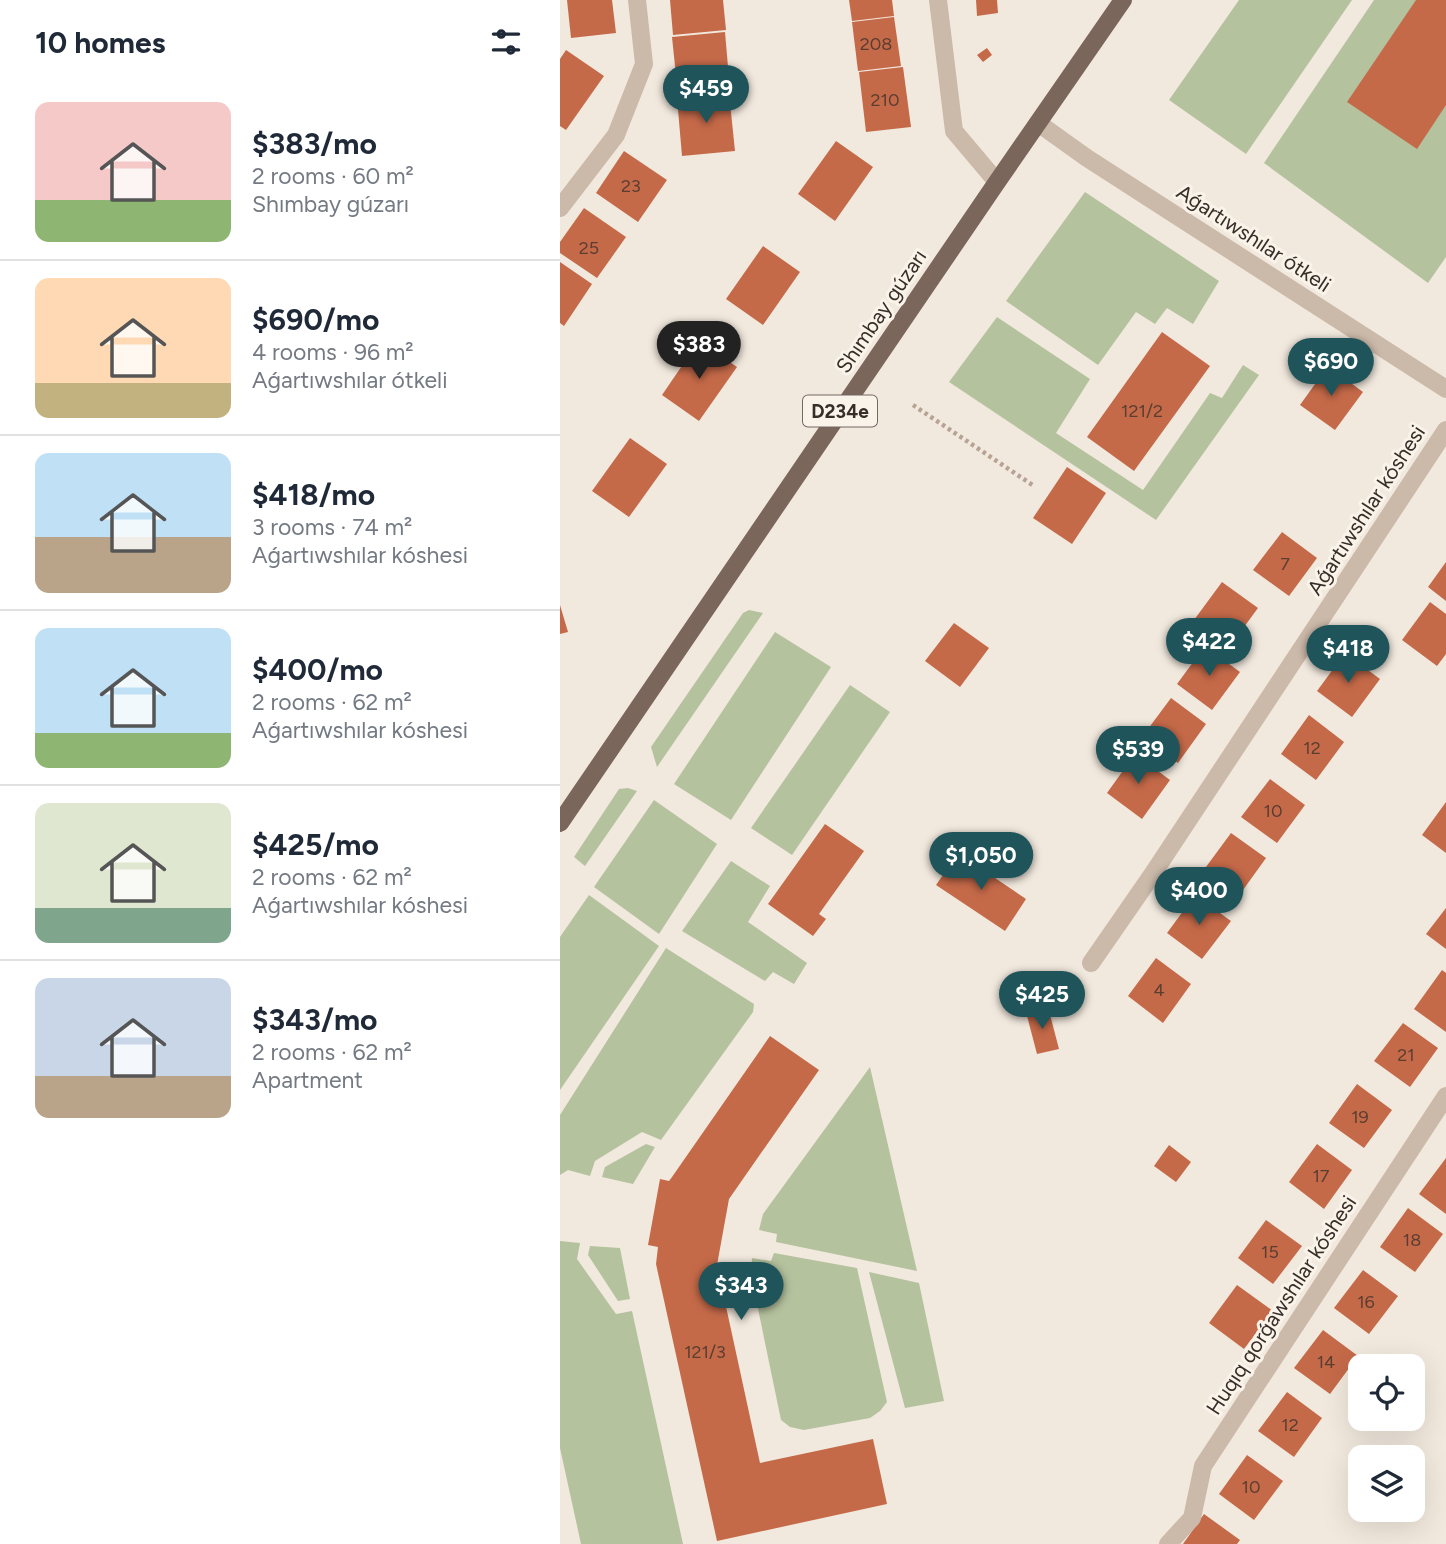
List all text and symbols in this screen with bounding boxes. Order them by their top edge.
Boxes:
icon: filters [487,23,525,61]
text: 10 homes [35,24,166,61]
house number: 208 [860,33,892,55]
pin: $459 [665,66,747,125]
text: $459 [679,74,733,102]
house number: 210 [870,89,900,111]
text: $383/mo [252,125,377,162]
icon: home [91,130,175,214]
text: 2 rooms · 60 m² [252,162,414,190]
house number: 23 [621,175,641,197]
street label: Aǵartıwshılar ótkeli [1172,179,1336,297]
text: Shımbay gúzarı [252,190,409,218]
house number: 25 [579,237,599,259]
street label: Shımbay gúzarı [831,245,931,377]
text: $690/mo [252,301,379,338]
icon: home [91,306,175,390]
pin: $383 [658,322,740,381]
text: $383 [673,330,725,358]
text: 4 rooms · 96 m² [252,338,414,366]
pin: $690 [1290,338,1372,398]
text: $690 [1304,347,1358,375]
text: Aǵartıwshılar ótkeli [252,366,448,394]
road number: D234e [803,396,877,426]
house number: 121/2 [1121,400,1163,422]
street label: Aǵartıwshılar kóshesi [1302,420,1430,600]
text: $418/mo [252,476,375,513]
icon: home [91,481,175,565]
text: 3 rooms · 74 m² [252,513,412,541]
text: Aǵartıwshılar kóshesi [252,541,468,569]
house number: 7 [1280,553,1290,575]
pin: $422 [1168,618,1250,678]
pin: $418 [1307,626,1389,685]
text: $422 [1182,627,1236,655]
text: $418 [1322,634,1374,662]
text: $400/mo [252,651,383,688]
icon: home [91,656,175,740]
text: 2 rooms · 62 m² [252,688,412,716]
text: Aǵartıwshılar kóshesi [252,716,468,744]
pin: $539 [1097,726,1179,786]
text: $539 [1112,735,1164,763]
house number: 12 [1303,737,1321,759]
house number: 10 [1264,800,1282,822]
text: $425/mo [252,826,379,863]
icon: home [91,831,175,915]
pin: $1,050 [924,832,1038,892]
text: $1,050 [945,841,1017,869]
text: 2 rooms · 62 m² [252,863,412,891]
pin: $400 [1158,867,1240,927]
text: $400 [1170,876,1228,904]
text: Aǵartıwshılar kóshesi [252,891,468,919]
pin: $425 [1001,972,1083,1031]
house number: 4 [1153,979,1165,1001]
text: $425 [1015,980,1069,1008]
text: $343/mo [252,1001,378,1038]
icon: home [91,1006,175,1090]
text: 2 rooms · 62 m² [252,1038,412,1066]
house number: 21 [1397,1044,1415,1066]
text: Apartment [252,1066,363,1094]
house number: 19 [1351,1106,1369,1128]
house number: 17 [1312,1165,1330,1187]
street label: Huqıq qorǵawshılar kóshesi [1201,1191,1361,1419]
house number: 18 [1403,1229,1421,1251]
house number: 15 [1261,1241,1279,1263]
pin: $343 [700,1262,782,1322]
text: $343 [715,1271,767,1299]
house number: 16 [1357,1291,1375,1313]
house number: 121/3 [684,1341,726,1363]
house number: 14 [1317,1351,1335,1373]
map controls [1348,1354,1425,1522]
button: locate [1348,1354,1425,1431]
house number: 12 [1281,1414,1299,1436]
button: layers [1348,1445,1425,1522]
house number: 10 [1242,1476,1260,1498]

